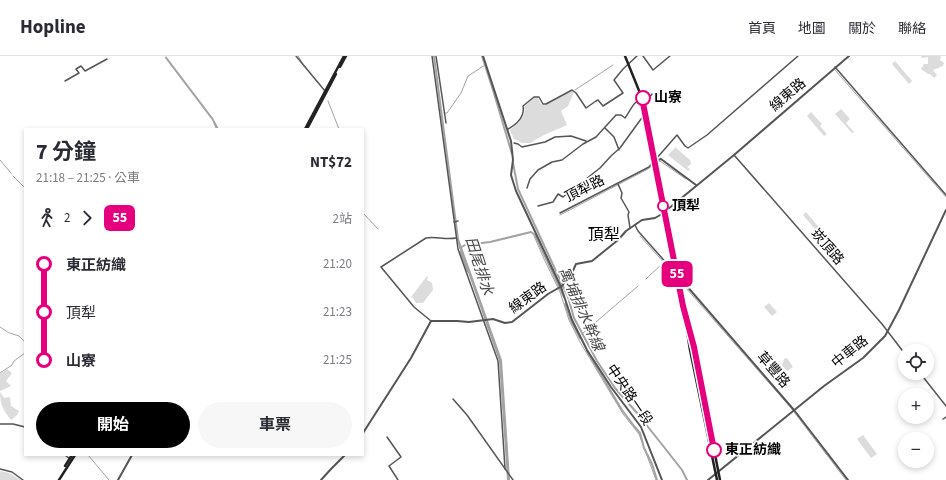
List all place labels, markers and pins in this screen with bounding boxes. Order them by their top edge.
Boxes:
place label: 山寮 [654,88,682,108]
marker: 山寮 [635,90,651,106]
place label: 頂犁 [672,196,700,216]
marker: 頂犁 [657,200,669,212]
place label: 東正紡織 [725,440,781,460]
marker: 東正紡織 [706,442,722,458]

